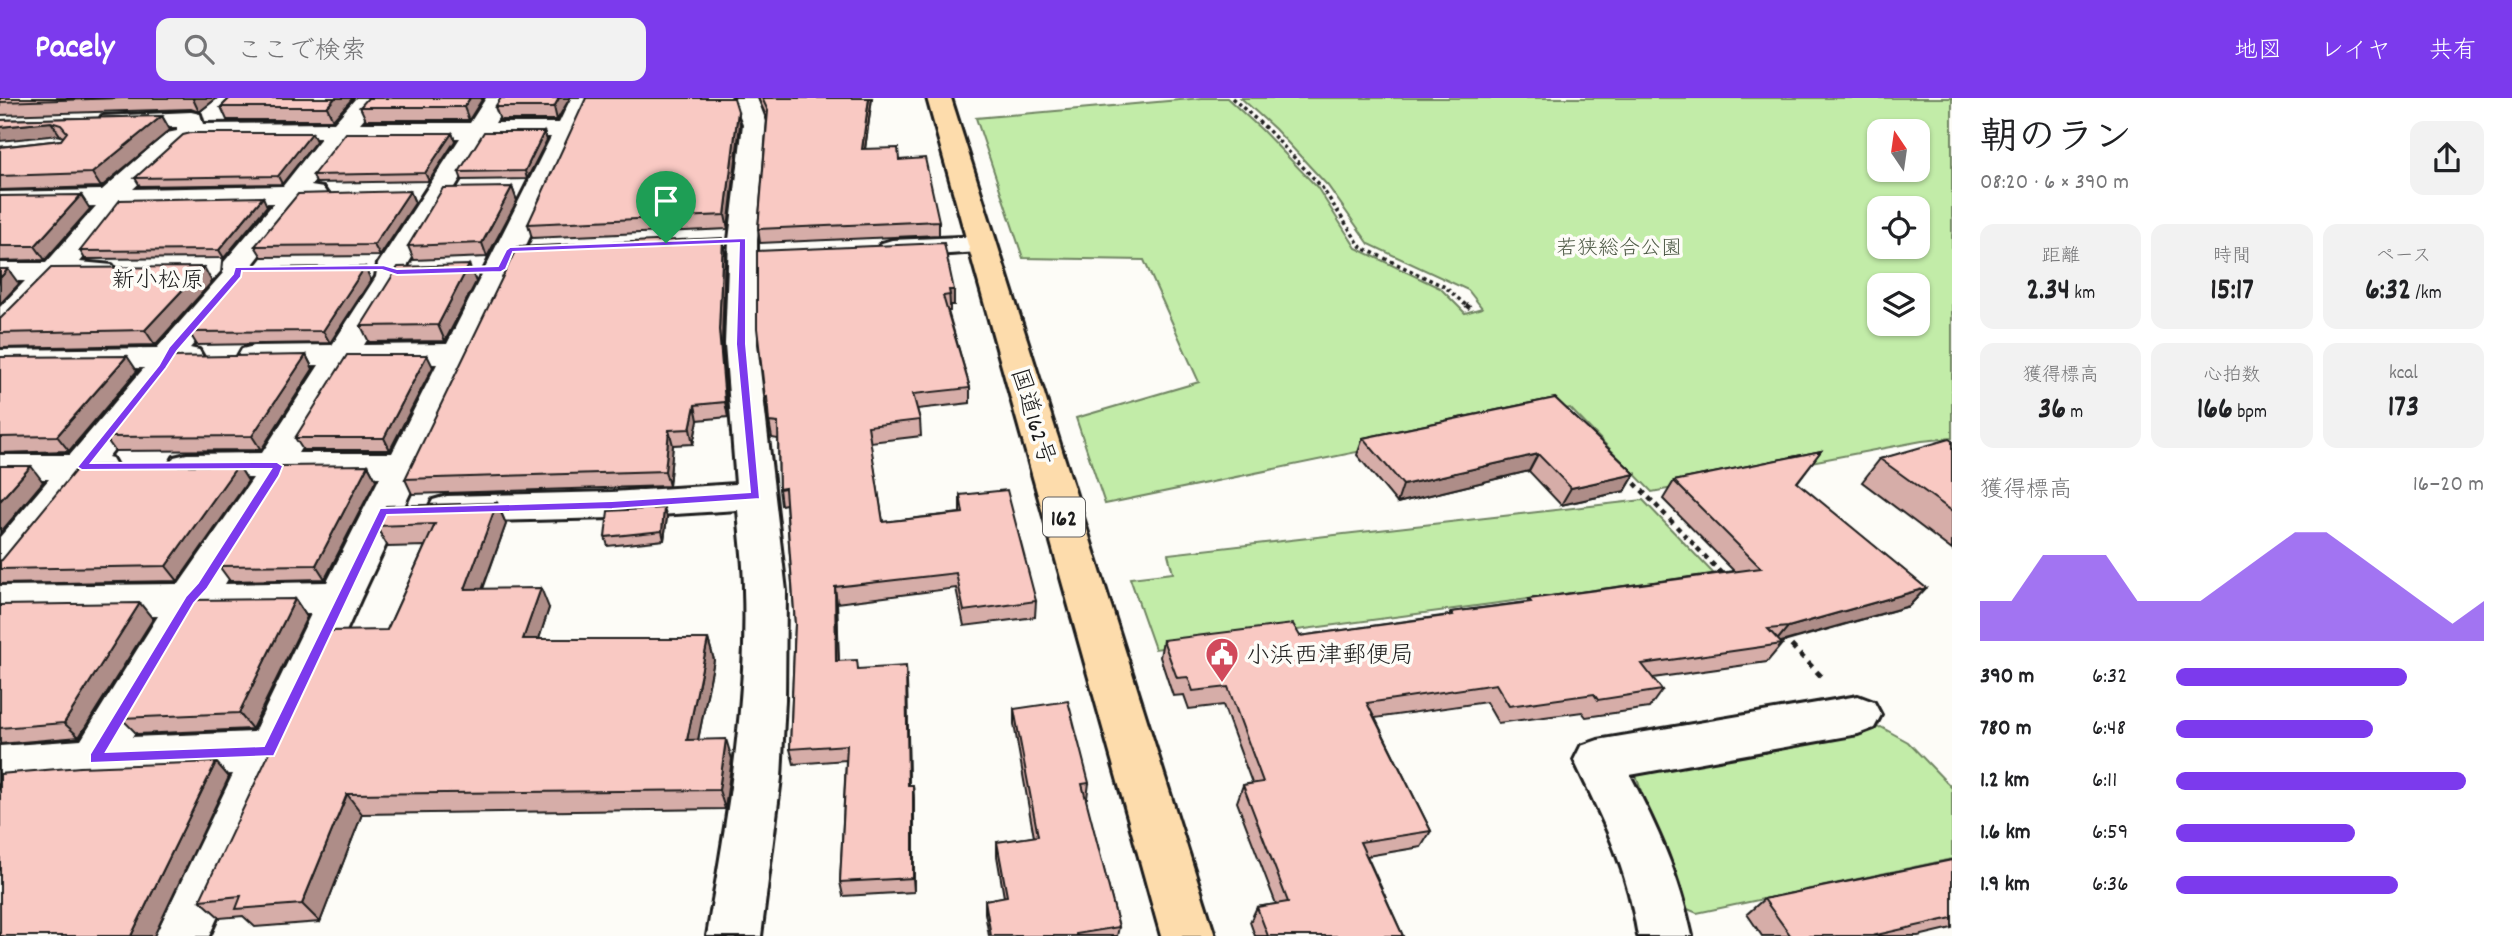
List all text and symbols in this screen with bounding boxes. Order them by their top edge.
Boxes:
search box [156,18,646,81]
text: Pacely [35,26,114,73]
icon: search [180,30,218,68]
text: ここで検索 [236,34,366,71]
text: 地図 [2234,35,2282,69]
text: レイヤ [2320,35,2391,69]
text: 共有 [2429,35,2477,69]
text: 朝のラン [1980,113,2132,168]
north arrow [1867,119,1930,182]
map controls [1867,119,1930,336]
button: share [2410,121,2484,195]
text: 08:20 · 6 × 390 m [1980,167,2129,200]
pin [636,171,696,243]
icon: arrive [647,182,685,220]
button: locate [1867,196,1930,259]
park label: 若狭総合公園 [1556,235,1682,265]
text: 距離 [2042,244,2080,271]
text: 時間 [2213,244,2251,271]
text: ペース [2375,244,2431,271]
district label: 新小松原 [112,266,204,299]
text: 2.34 [2026,271,2070,314]
text: 15:17 [2210,271,2254,314]
text: 6:32 [2365,271,2411,314]
button: layers [1867,273,1930,336]
text: km [2070,281,2095,308]
text: /km [2411,281,2442,308]
text: kcal [2389,361,2418,388]
text: 獲得標高 [2023,363,2099,390]
text: 心拍数 [2203,363,2261,390]
street label: 国道162号 [1000,364,1062,469]
text: 173 [2388,388,2419,431]
text: 36 [2038,390,2066,433]
text: 166 [2197,390,2233,433]
text: m [2066,400,2083,427]
text: bpm [2233,400,2267,427]
text: 16–20 m [2413,469,2484,502]
text: 獲得標高 [1980,475,2072,508]
road number: 162 [1043,498,1085,536]
public building icon: 小浜西津郵便局 [1203,635,1241,684]
place label: 小浜西津郵便局 [1246,640,1414,674]
text: 390 m [1980,661,2034,694]
text: 6:32 [2092,661,2127,694]
text: 780 m [1980,713,2032,746]
text: 6:48 [2092,713,2126,746]
text: 1.2 km [1980,765,2029,798]
text: 6:11 [2092,765,2117,798]
text: 1.6 km [1980,817,2031,850]
text: 6:59 [2092,817,2128,850]
text: 1.9 km [1980,869,2030,902]
text: 6:36 [2092,869,2129,902]

